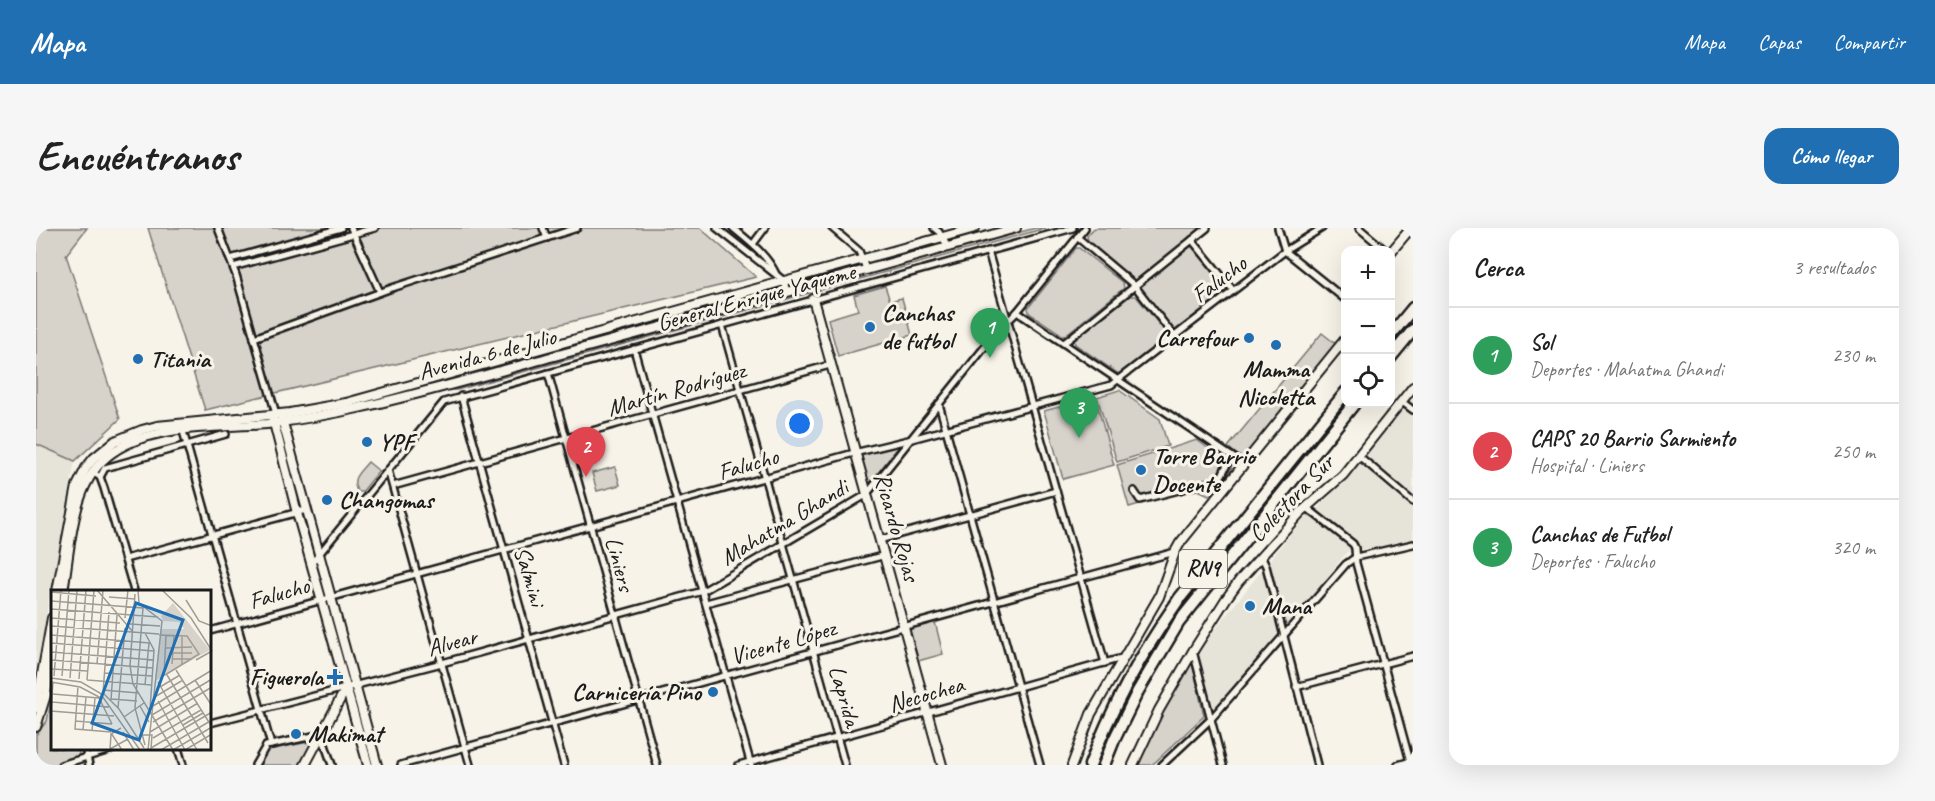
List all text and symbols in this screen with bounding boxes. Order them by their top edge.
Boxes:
text: Mapa [30,25,85,60]
text: Mapa [1684,29,1725,55]
text: Capas [1758,29,1801,55]
text: Compartir [1834,29,1905,55]
button: Cómo llegar [1764,128,1899,184]
text: Encuéntranos [36,130,238,183]
map controls [1341,246,1395,408]
button: + [1341,246,1395,300]
street label: Falucho [1185,248,1254,309]
text: Cerca [1473,251,1523,284]
text: 3 resultados [1793,255,1875,280]
street label: General Enrique Yaqueme [654,256,860,338]
place label: Canchas de futbol [882,298,958,356]
button: − [1341,300,1395,354]
pin: 1 [970,308,1010,358]
marker: Canchas de futbol [863,320,877,334]
street label: Avenida 6 de Julio [415,321,560,387]
place label: Carrefour [1156,323,1239,353]
text: Sol [1530,329,1553,357]
marker: Carrefour [1242,331,1256,345]
marker: Mamma Nicoletta [1269,338,1283,352]
text: 1 [1488,343,1497,368]
text: 230 m [1832,343,1875,368]
place label: Titania [150,344,212,374]
marker: Titania [131,352,145,366]
street label: Martín Rodríguez [604,354,751,423]
place label: Mamma Nicoletta [1238,354,1316,412]
button: locate [1341,354,1395,408]
text: Deportes · Mahatma Ghandi [1530,357,1723,382]
pin: 3 [1060,388,1098,438]
your location [785,409,814,438]
text: CAPS 20 Barrio Sarmiento [1530,425,1735,453]
place label: YPF [379,427,418,457]
pin: 2 [566,428,606,477]
marker: YPF [360,435,374,449]
text: 2 [1488,439,1497,464]
text: 250 m [1832,439,1875,464]
street label: Falucho [714,441,783,487]
place label: Torre Barrio Docente [1153,441,1257,499]
street label: Colectora Sur [1242,446,1342,548]
text: Hospital · Liniers [1530,453,1644,478]
marker: Torre Barrio Docente [1134,463,1148,477]
street label: Ricardo Rojas [867,469,927,587]
street label: Mahatma Ghandi [715,471,856,572]
place label: Changomas [339,485,436,515]
marker: Changomas [320,493,334,507]
text: Canchas de Futbol [1530,521,1669,549]
street label: Liniers [598,534,642,596]
text: 3 [1488,535,1497,560]
text: 320 m [1832,535,1875,560]
street label: Salmini [507,543,554,613]
text: Deportes · Falucho [1530,549,1655,574]
road number: RN9 [1179,550,1227,588]
street label: Falucho [245,570,314,616]
inset map [51,590,212,750]
place label: Mana [1262,591,1313,621]
marker: Mana [1243,599,1257,613]
street label: Vicente López [727,612,841,671]
street label: Alvear [424,620,482,663]
place label: Figuerola [250,662,325,692]
street label: Laprida [822,662,869,732]
street label: Necochea [885,669,969,719]
marker: Figuerola [328,670,342,684]
place label: Carnicería Pino [572,677,703,707]
marker: Carnicería Pino [706,685,720,699]
place label: Makimat [308,719,387,749]
marker: Makimat [289,727,303,741]

